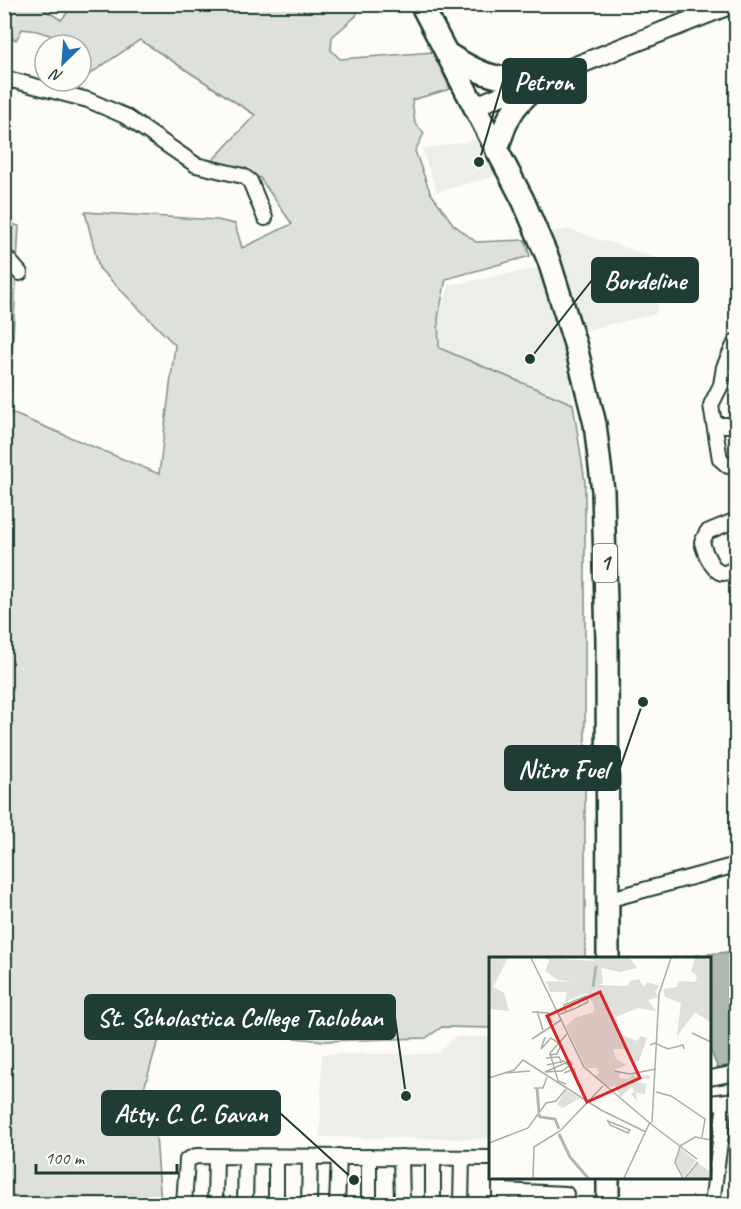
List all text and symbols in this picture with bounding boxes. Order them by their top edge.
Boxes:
north arrow [33,33,93,93]
callout: Petron [503,59,586,103]
text: N [46,63,66,87]
text: Petron [514,65,576,98]
callout: Bordeline [592,258,698,302]
text: Bordeline [604,264,688,297]
road number: 1 [593,544,617,582]
callout: Nitro Fuel [505,746,620,790]
text: Nitro Fuel [518,753,613,786]
inset map [489,957,711,1179]
callout: St. Scholastica College Tacloban [85,995,395,1039]
text: St. Scholastica College Tacloban [97,1001,384,1034]
callout: Atty. C. C. Gavan [102,1091,280,1135]
text: Atty. C. C. Gavan [114,1097,269,1130]
scale bar [36,1137,177,1175]
text: 100 m [45,1147,86,1169]

